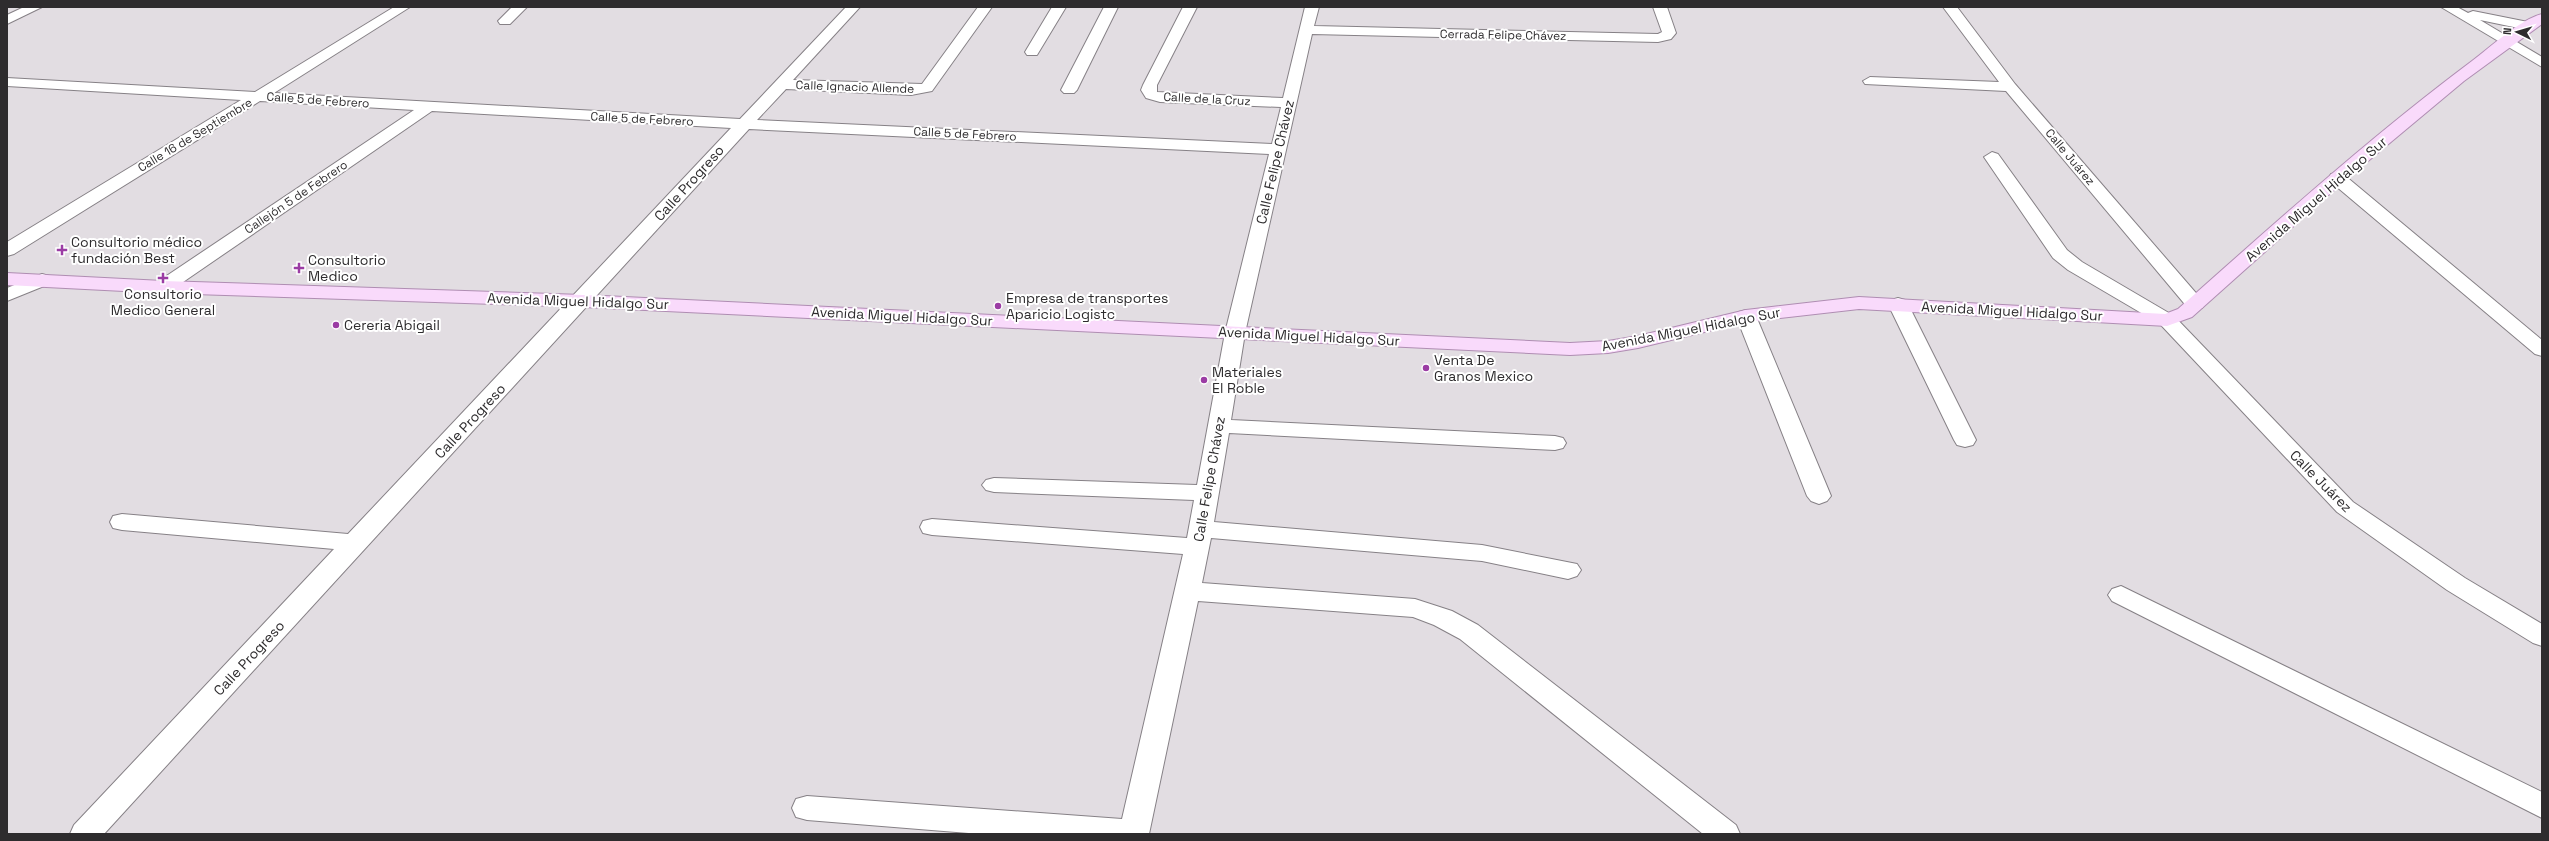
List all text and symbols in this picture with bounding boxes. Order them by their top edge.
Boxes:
north arrow [2497,12,2537,52]
street label: Cerrada Felipe Chávez [1440,26,1566,44]
text: N [2500,27,2514,35]
street label: Calle Ignacio Allende [795,77,915,97]
street label: Calle 5 de Febrero [266,88,370,112]
street label: Calle de la Cruz [1163,89,1251,109]
street label: Calle 16 de Septiembre [135,94,255,176]
street label: Calle Felipe Chávez [1252,98,1298,226]
street label: Calle 5 de Febrero [590,108,694,130]
street label: Calle 5 de Febrero [913,123,1017,145]
street label: Calle Juárez [2042,125,2098,189]
street label: Avenida Miguel Hidalgo Sur [2241,133,2391,265]
street label: Calle Progreso [650,141,728,225]
street label: Callejón 5 de Febrero [241,157,351,237]
place label: Consultorio médico fundación Best [71,233,202,267]
marker: Consultorio médico fundación Best [56,244,68,256]
place label: Consultorio Medico [308,251,386,285]
marker: Consultorio Medico [293,262,305,274]
marker: Consultorio Medico General [157,272,169,284]
place label: Consultorio Medico General [111,285,215,319]
street label: Avenida Miguel Hidalgo Sur [487,289,669,313]
place label: Empresa de transportes Aparicio Logistc [1006,289,1168,323]
street label: Avenida Miguel Hidalgo Sur [1921,297,2103,325]
marker: Empresa de transportes Aparicio Logistc [993,301,1003,311]
street label: Avenida Miguel Hidalgo Sur [811,302,993,330]
street label: Avenida Miguel Hidalgo Sur [1600,303,1782,355]
place label: Cereria Abigail [344,316,440,334]
marker: Cereria Abigail [331,320,341,330]
street label: Avenida Miguel Hidalgo Sur [1218,322,1400,350]
place label: Venta De Granos Mexico [1434,351,1533,385]
place label: Materiales El Roble [1212,363,1282,397]
marker: Venta De Granos Mexico [1421,363,1431,373]
marker: Materiales El Roble [1199,375,1209,385]
street label: Calle Progreso [431,380,509,462]
street label: Calle Felipe Chávez [1189,415,1229,543]
street label: Calle Juárez [2286,446,2356,516]
street label: Calle Progreso [210,617,288,699]

